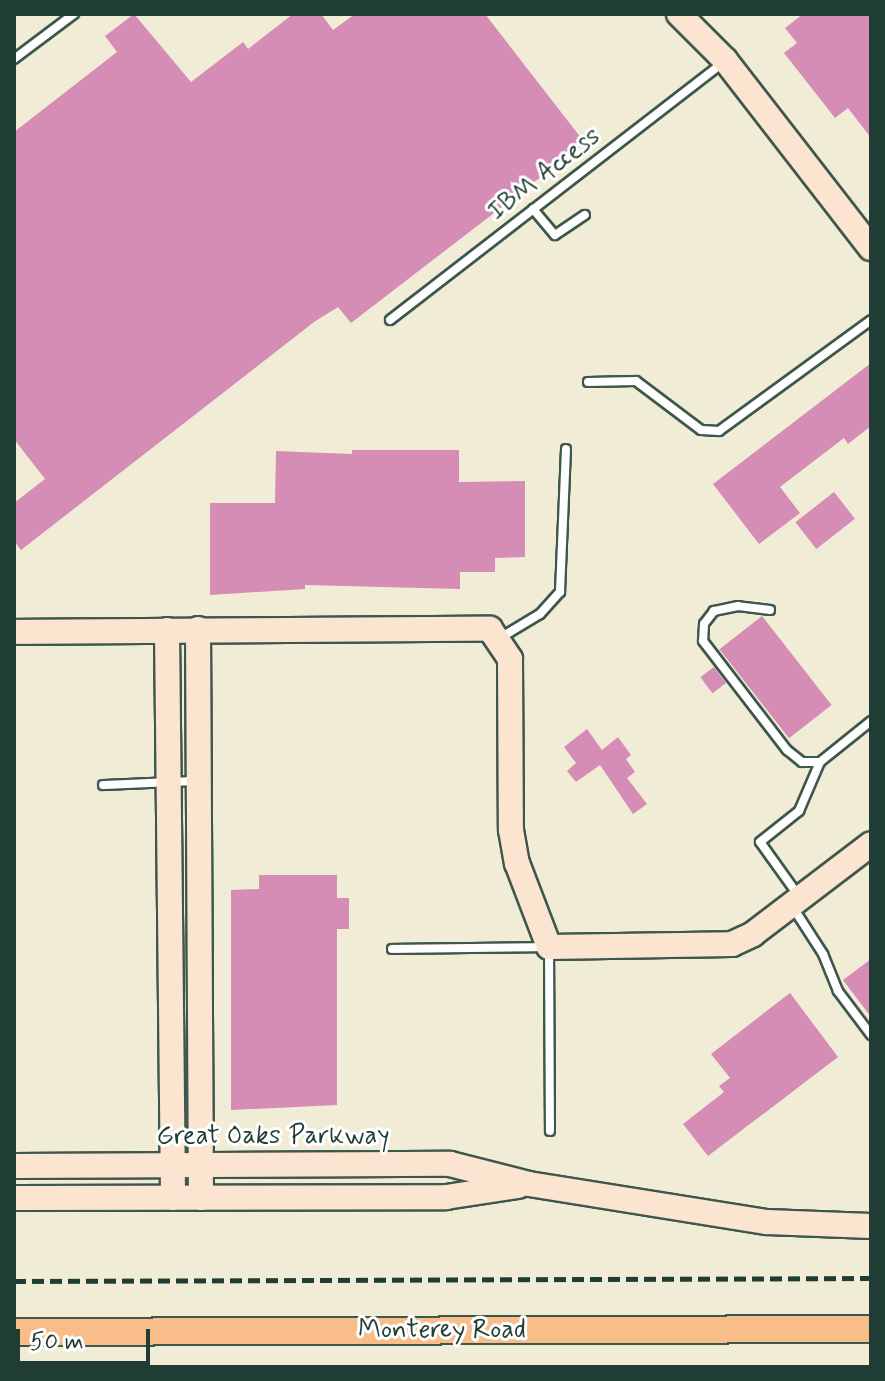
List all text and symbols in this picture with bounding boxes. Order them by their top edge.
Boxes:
street label: IBM Access [483,121,607,229]
street label: Great Oaks Parkway [159,1121,387,1153]
scale bar [20,1313,154,1363]
street label: Monterey Road [359,1315,525,1347]
text: 50 m [30,1327,84,1358]

